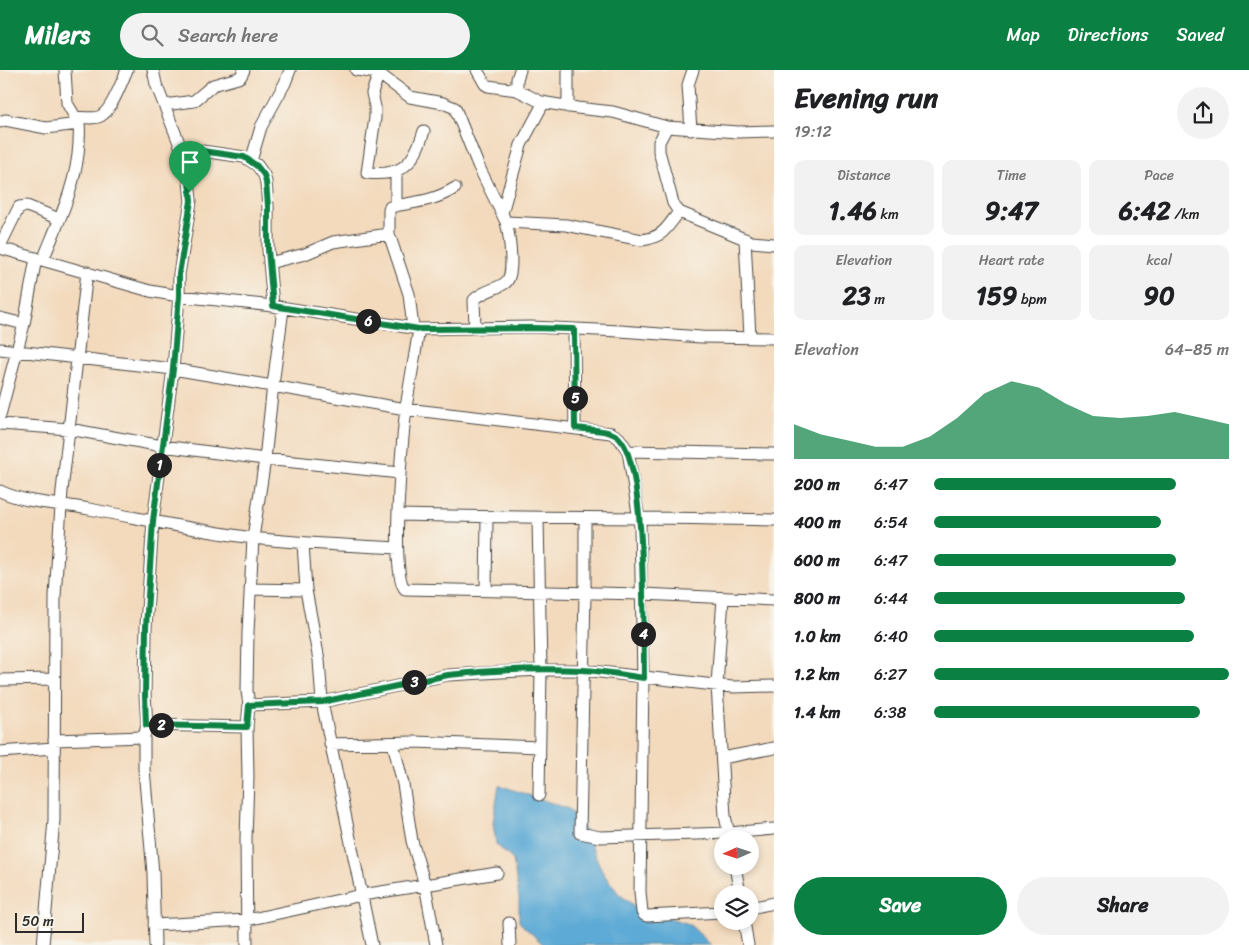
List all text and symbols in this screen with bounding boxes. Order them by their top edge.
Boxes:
search box [120,13,470,58]
text: Milers [25,14,90,56]
text: Search here [178,19,278,52]
text: Map [1007,19,1040,51]
text: Directions [1068,19,1149,51]
text: Saved [1177,19,1224,51]
icon: search [138,21,166,49]
text: Evening run [794,73,938,122]
button: share [1177,87,1229,139]
text: 19:12 [794,117,832,146]
pin [169,141,211,192]
icon: arrive [176,148,204,176]
text: Distance [837,163,890,188]
text: Time [997,163,1026,188]
text: Pace [1144,163,1174,188]
text: 1.46 [829,188,877,233]
text: 9:47 [985,188,1038,233]
text: 6:42 [1119,188,1171,233]
text: km [877,202,899,227]
text: /km [1171,202,1199,227]
text: Elevation [835,248,892,273]
text: Heart rate [979,248,1044,273]
text: kcal [1146,248,1172,273]
text: 23 [843,273,871,318]
text: 159 [976,273,1017,318]
text: 90 [1144,273,1175,318]
text: m [871,287,885,312]
text: bpm [1017,287,1047,312]
pin: 6 [356,308,380,334]
text: 6 [365,309,372,334]
text: Elevation [794,335,859,364]
text: 64–85 m [1165,335,1229,364]
pin: 5 [562,386,588,410]
text: 5 [571,386,580,411]
pin: 1 [146,452,172,478]
text: 1 [156,453,163,478]
text: 200 m [794,470,840,499]
text: 6:47 [874,470,907,499]
text: 400 m [794,508,841,537]
text: 6:54 [874,508,908,537]
text: 600 m [794,546,840,575]
text: 6:47 [874,546,907,575]
text: 800 m [794,584,840,613]
text: 6:44 [874,584,908,613]
pin: 4 [630,622,656,646]
text: 4 [639,622,648,647]
text: 1.0 km [794,622,841,651]
text: 6:40 [874,622,908,651]
text: 1.2 km [794,660,840,689]
text: 6:27 [874,660,906,689]
pin: 3 [402,670,426,694]
text: 3 [411,670,418,695]
text: 1.4 km [794,698,841,727]
text: 6:38 [874,698,906,727]
pin: 2 [148,712,174,738]
text: 2 [157,713,166,738]
north arrow [714,830,759,875]
map controls [714,830,759,930]
button: Save [794,877,1007,935]
button: Share [1017,877,1229,935]
button: layers [714,885,759,930]
text: 50 m [22,909,54,934]
scale bar [15,910,84,933]

